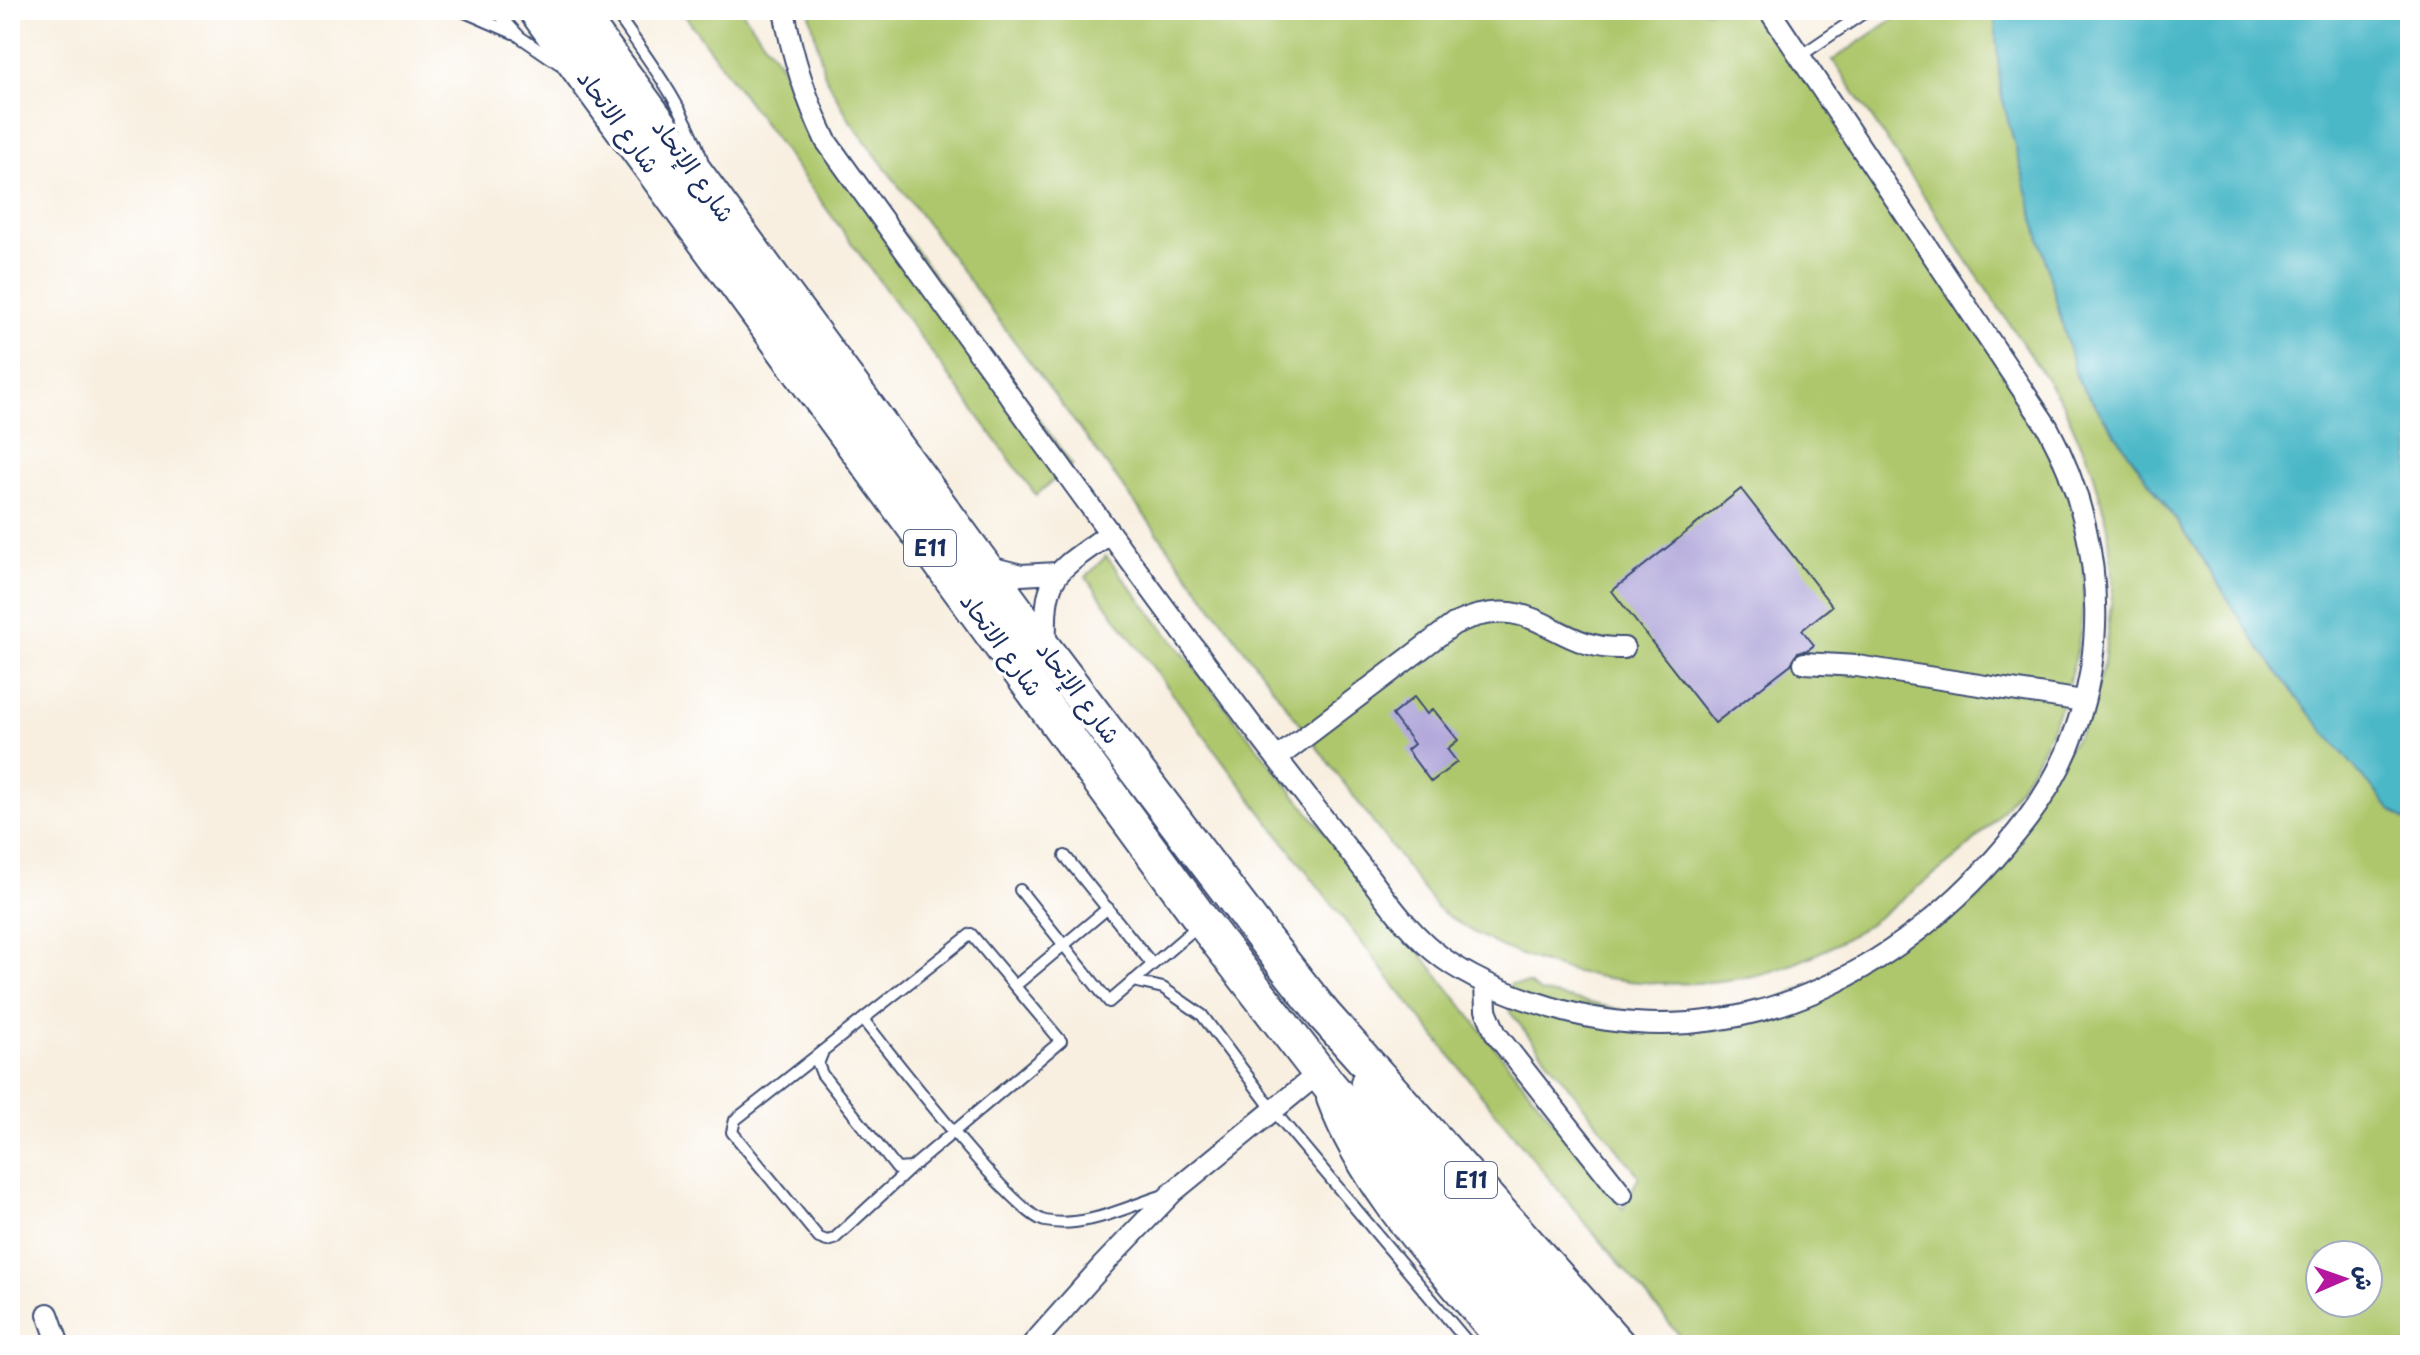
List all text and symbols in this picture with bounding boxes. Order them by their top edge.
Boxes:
street label: شارع الاتحاد [569,61,670,181]
street label: شارع الإتحاد [644,110,745,230]
road number: E11 [904,530,956,566]
street label: شارع الاتحاد [952,584,1053,704]
street label: شارع الإتحاد [1028,633,1130,751]
road number: E11 [1445,1162,1497,1198]
north arrow [2304,1239,2384,1319]
text: ش [2349,1266,2382,1291]

